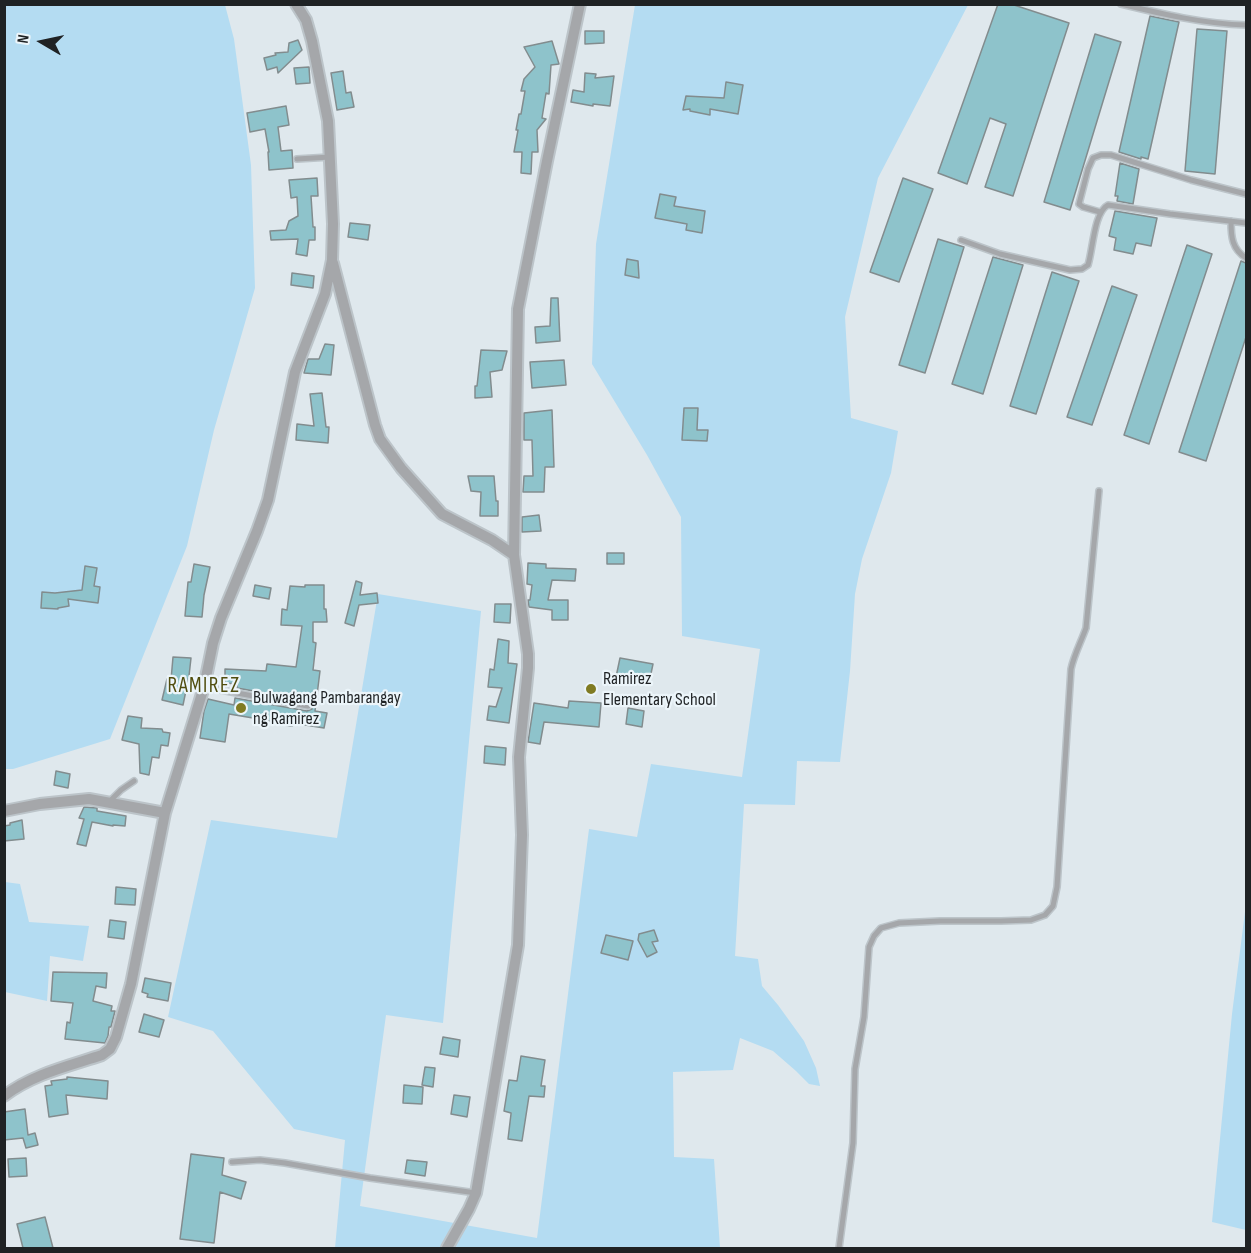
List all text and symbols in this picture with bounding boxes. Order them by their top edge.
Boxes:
north arrow [12,12,72,72]
text: N [14,33,34,45]
place label: Ramirez Elementary School [603,668,716,710]
district label: RAMIREZ [168,674,240,700]
marker: Ramirez Elementary School [584,682,598,696]
place label: Bulwagang Pambarangay ng Ramirez [253,687,401,730]
marker: Bulwagang Pambarangay ng Ramirez [234,701,248,715]

